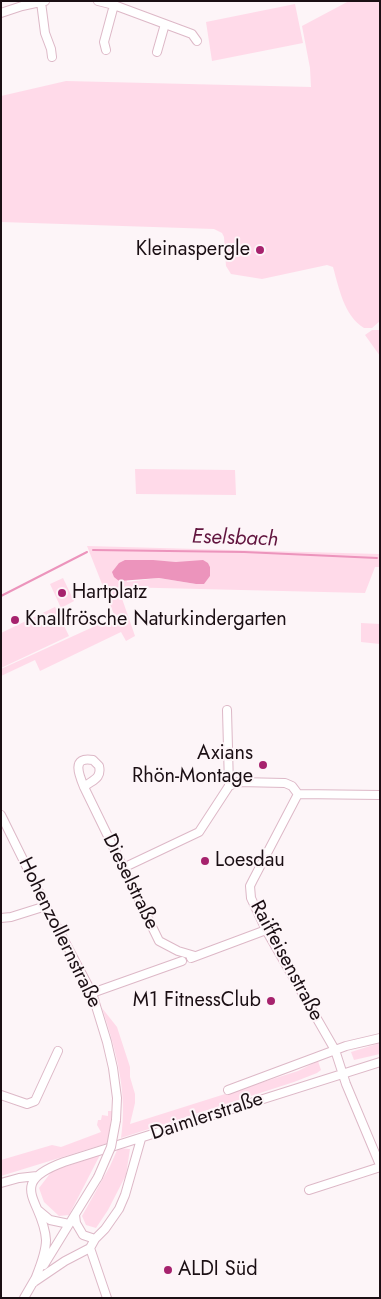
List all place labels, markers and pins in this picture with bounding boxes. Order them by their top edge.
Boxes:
place label: Kleinaspergle [136,238,250,262]
marker: Kleinaspergle [254,244,266,256]
place label: Hartplatz [72,581,147,605]
marker: Hartplatz [56,587,68,599]
place label: Knallfrösche Naturkindergarten [25,608,287,632]
marker: Knallfrösche Naturkindergarten [9,614,21,626]
place label: Axians Rhön-Montage [132,742,253,789]
marker: Axians Rhön-Montage [257,759,269,771]
place label: Loesdau [215,849,285,873]
marker: Loesdau [199,855,211,867]
place label: M1 FitnessClub [133,989,261,1013]
marker: M1 FitnessClub [265,995,277,1007]
place label: ALDI Süd [178,1258,258,1282]
marker: ALDI Süd [162,1264,174,1276]

